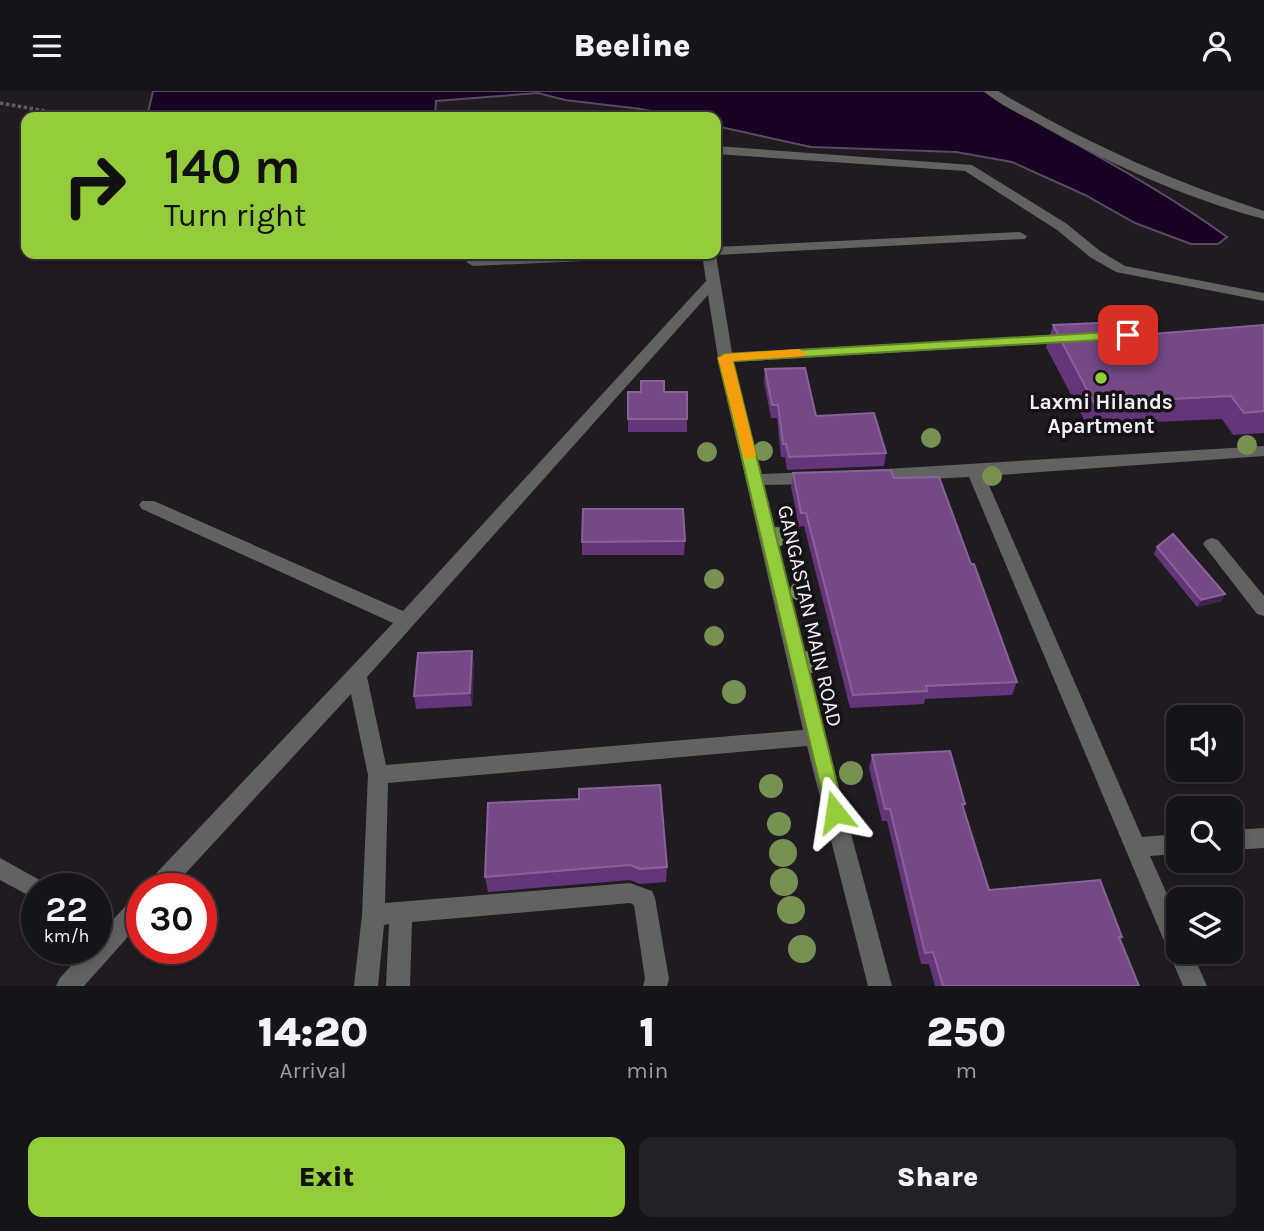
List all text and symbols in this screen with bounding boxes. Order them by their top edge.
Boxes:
icon: menu [28,27,66,65]
text: Beeline [574,27,690,64]
icon: person [1198,27,1236,65]
text: 140 m [164,138,301,195]
icon: right [49,140,140,231]
text: Turn right [164,197,306,234]
pin [1098,305,1158,365]
icon: arrive [1109,316,1147,354]
marker: Laxmi Hilands Apartment [1093,370,1109,386]
place label: Laxmi Hilands Apartment [1029,390,1173,438]
street label: GANGASTAN MAIN ROAD [773,503,847,729]
map controls [1166,705,1243,964]
button: sound [1166,705,1243,782]
position arrow [798,775,872,849]
button: search [1166,796,1243,873]
speed limit sign: 30 [126,873,217,964]
button: layers [1166,887,1243,964]
text: 22 [45,889,88,930]
text: km/h [44,925,89,947]
text: 14:20 [258,1007,368,1057]
text: 1 [639,1007,655,1057]
text: 250 [926,1007,1006,1057]
text: Arrival [279,1057,347,1084]
text: min [626,1057,668,1084]
text: m [955,1057,977,1084]
button: Exit [28,1137,625,1217]
button: Share [639,1137,1236,1217]

